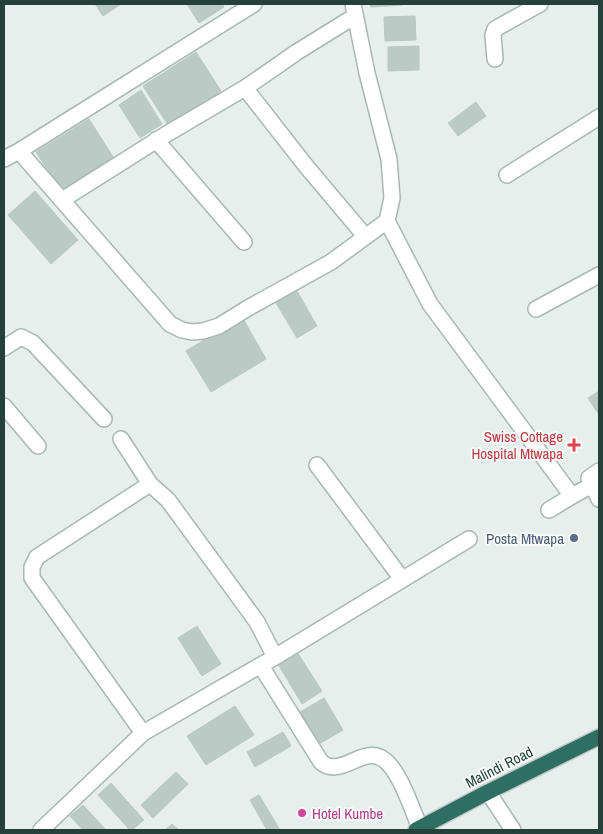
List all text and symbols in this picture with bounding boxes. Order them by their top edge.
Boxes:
place label: Swiss Cottage Hospital Mtwapa [471,426,563,464]
marker: Swiss Cottage Hospital Mtwapa [567,438,581,452]
place label: Posta Mtwapa [486,528,564,549]
marker: Posta Mtwapa [568,532,580,544]
street label: Malindi Road [462,741,536,793]
place label: Hotel Kumbe [312,803,383,824]
marker: Hotel Kumbe [296,807,308,819]

